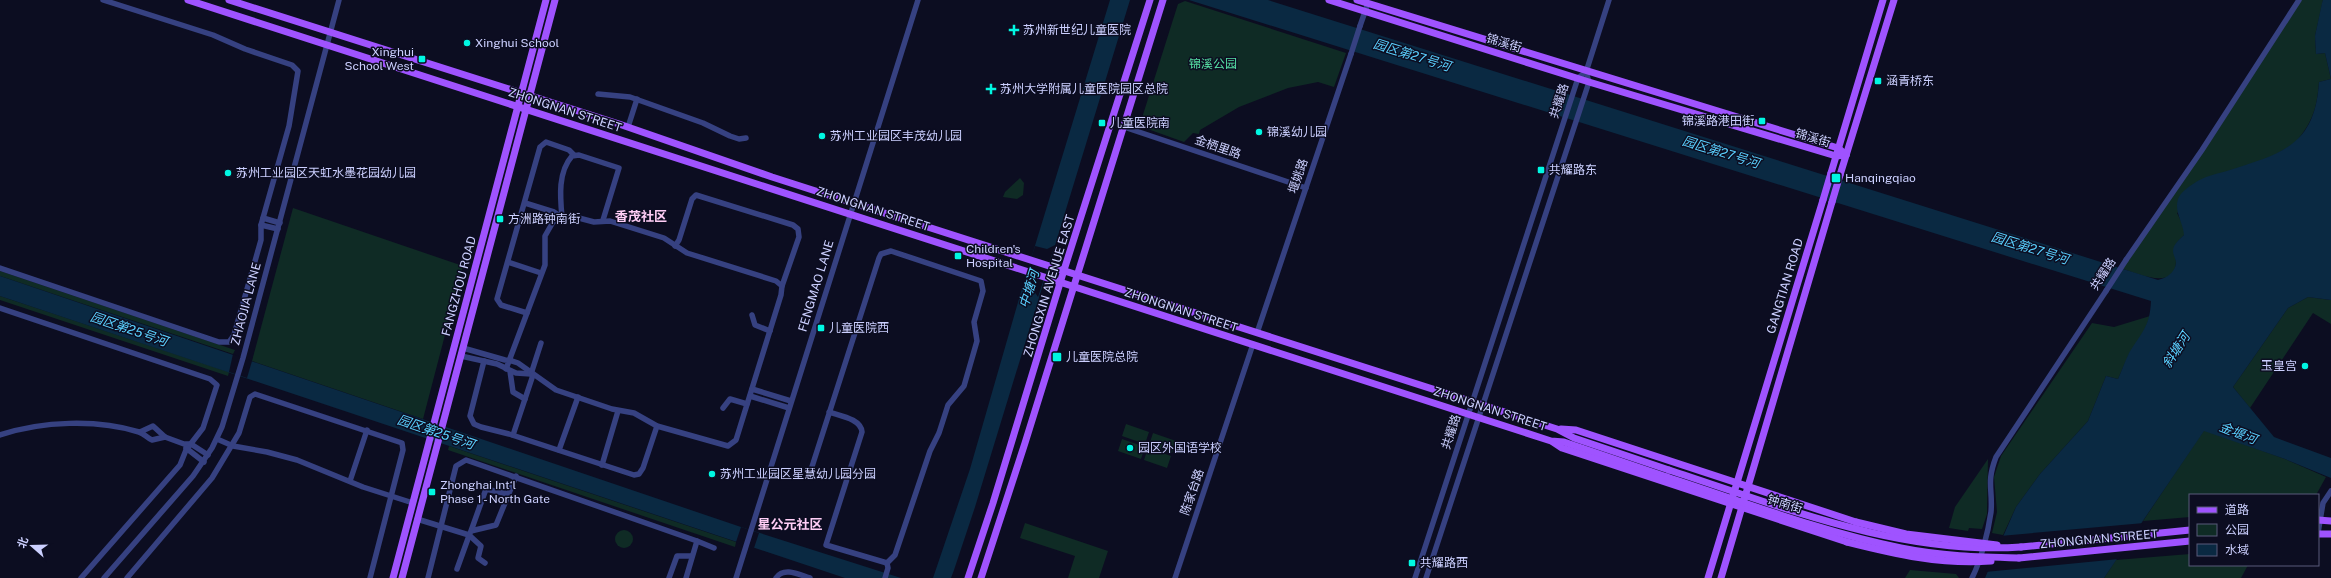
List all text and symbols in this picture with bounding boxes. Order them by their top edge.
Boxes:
place label: 苏州新世纪儿童医院 [1023,23,1131,37]
marker: 苏州新世纪儿童医院 [1008,24,1020,36]
street label: 锦溪街 [1485,31,1523,55]
place label: Xinghui School [475,36,559,50]
water label: 园区第27号河 [1372,36,1455,75]
marker: Xinghui School [462,38,472,48]
place label: Xinghui School West [344,45,414,73]
marker: Xinghui School West [417,54,427,64]
park label: 锦溪公园 [1189,57,1237,71]
place label: 涵青桥东 [1886,74,1934,88]
marker: 涵青桥东 [1873,76,1883,86]
place label: 苏州大学附属儿童医院园区总院 [1000,82,1168,96]
street label: 共耀路 [1547,82,1571,120]
marker: 苏州大学附属儿童医院园区总院 [985,83,997,95]
street label: ZHONGNAN STREET [507,85,623,135]
place label: 锦溪路港田街 [1682,114,1754,128]
place label: 儿童医院南 [1110,116,1170,130]
marker: 锦溪路港田街 [1757,116,1767,126]
marker: 儿童医院南 [1097,118,1107,128]
place label: 锦溪幼儿园 [1267,125,1327,139]
street label: 锦溪街 [1794,126,1832,150]
marker: 锦溪幼儿园 [1254,127,1264,137]
place label: 苏州工业园区丰茂幼儿园 [830,129,962,143]
marker: 苏州工业园区丰茂幼儿园 [817,131,827,141]
street label: 金栖里路 [1193,133,1243,161]
water label: 园区第27号河 [1681,133,1764,172]
street label: 堰姚路 [1286,157,1310,195]
place label: 共耀路东 [1549,163,1597,177]
marker: 共耀路东 [1536,165,1546,175]
place label: 苏州工业园区天虹水墨花园幼儿园 [236,166,416,180]
marker: 苏州工业园区天虹水墨花园幼儿园 [223,168,233,178]
place label: Hanqingqiao [1845,171,1916,185]
marker: Hanqingqiao [1830,172,1842,184]
street label: ZHONGNAN STREET [815,184,931,234]
district label: 香茂社区 [615,209,667,224]
place label: 方洲路钟南街 [508,212,580,226]
street label: ZHONGXIN AVENUE EAST [1021,213,1077,359]
marker: 方洲路钟南街 [495,214,505,224]
water label: 园区第27号河 [1990,229,2073,268]
street label: FANGZHOU ROAD [439,235,479,337]
street label: GANGTIAN ROAD [1764,237,1806,335]
street label: FENGMAO LANE [795,238,837,334]
place label: Children's Hospital [966,242,1021,270]
marker: Children's Hospital [953,251,963,261]
street label: 共耀路 [2087,255,2119,293]
street label: ZHAOJIA LANE [228,261,264,347]
water label: 中塘河 [1016,265,1043,310]
street label: ZHONGNAN STREET [1123,285,1239,335]
water label: 园区第25号河 [89,309,172,350]
place label: 儿童医院西 [829,321,889,335]
marker: 儿童医院西 [816,323,826,333]
water label: 斜塘河 [2159,327,2195,370]
place label: 儿童医院总院 [1066,350,1138,364]
marker: 儿童医院总院 [1051,351,1063,363]
place label: 玉皇宫 [2261,359,2297,373]
marker: 玉皇宫 [2300,361,2310,371]
street label: ZHONGNAN STREET [1432,384,1548,434]
water label: 园区第25号河 [396,412,479,453]
street label: 共耀路 [1439,413,1463,451]
water label: 金堰河 [2217,419,2262,448]
place label: 园区外国语学校 [1138,441,1222,455]
marker: 园区外国语学校 [1125,443,1135,453]
place label: 苏州工业园区星慧幼儿园分园 [720,467,876,481]
street label: 陈家台路 [1178,467,1206,517]
marker: 苏州工业园区星慧幼儿园分园 [707,469,717,479]
place label: Zhonghai Int‘l Phase 1 - North Gate [440,478,550,506]
marker: Zhonghai Int‘l Phase 1 - North Gate [427,487,437,497]
street label: 钟南街 [1766,492,1804,516]
legend [2189,494,2319,566]
text: 道路 [2225,503,2249,517]
district label: 星公元社区 [757,517,823,532]
text: 公园 [2225,523,2249,537]
north arrow [12,526,52,566]
street label: ZHONGNAN STREET [2039,527,2159,551]
text: 北 [15,535,30,550]
text: 水域 [2225,543,2249,557]
place label: 共耀路西 [1420,556,1468,570]
marker: 共耀路西 [1407,558,1417,568]

